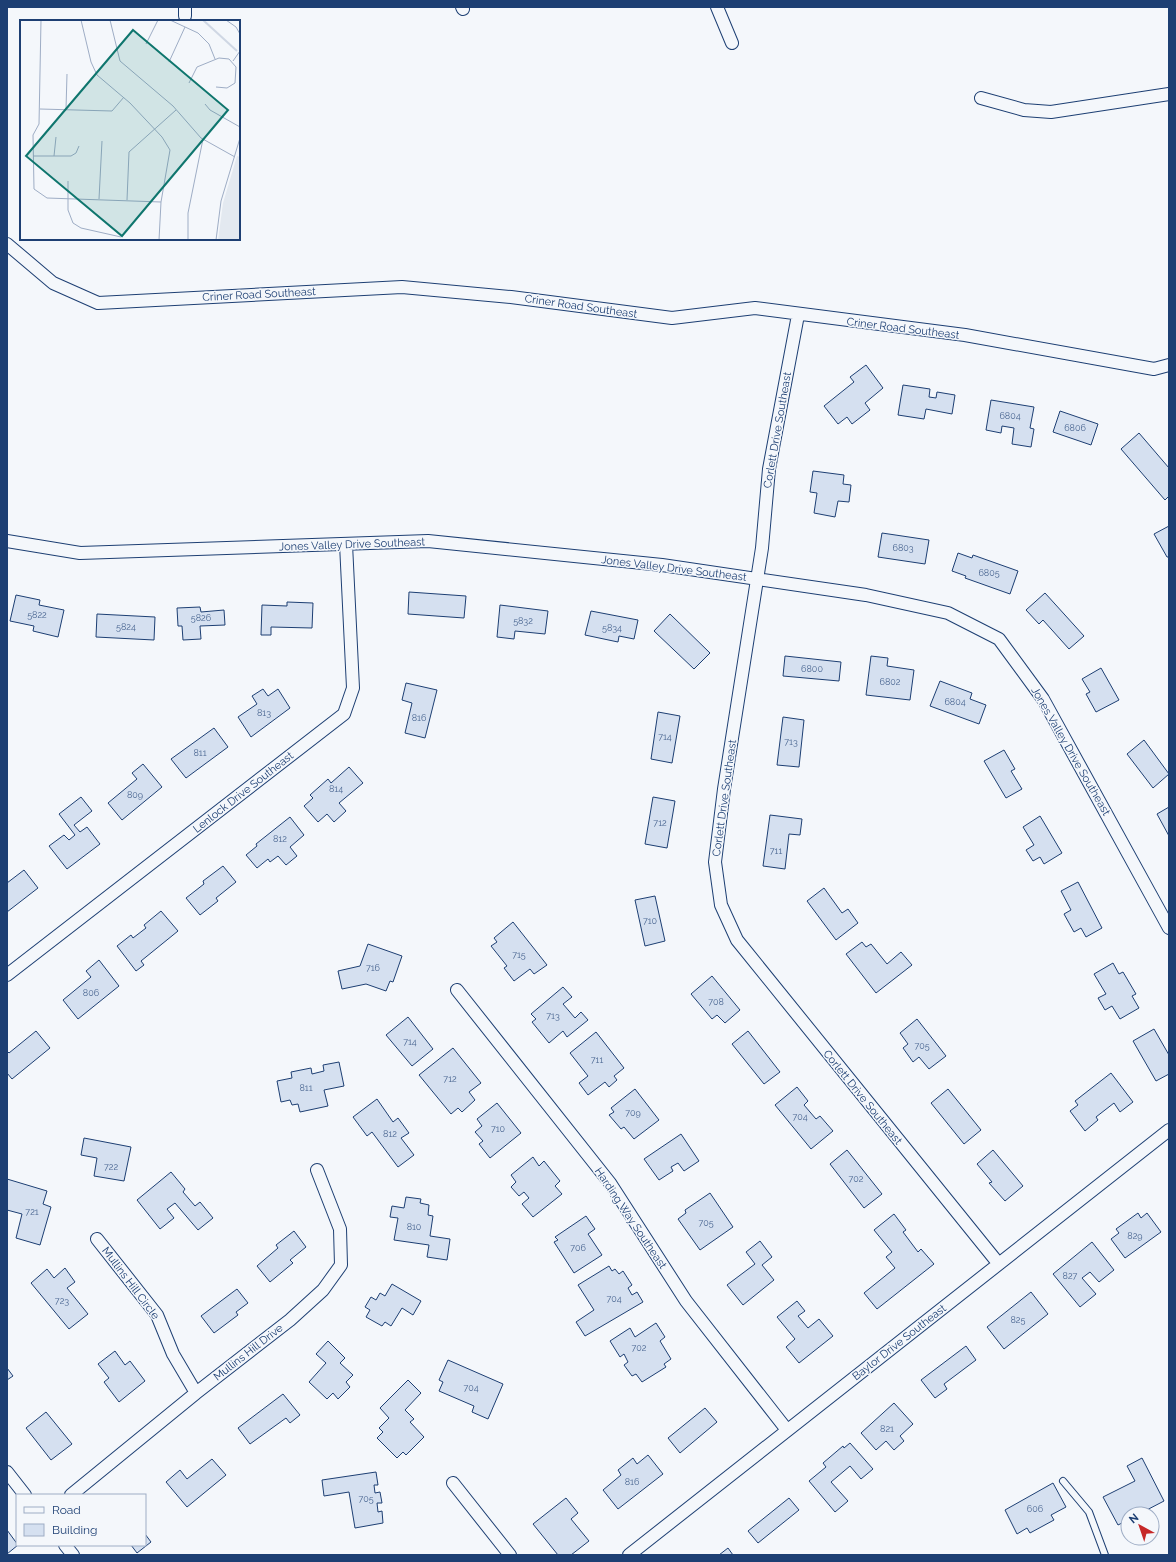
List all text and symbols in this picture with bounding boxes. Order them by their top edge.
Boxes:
inset map [20,20,240,240]
street label: Criner Road Southeast [202,285,316,304]
street label: Criner Road Southeast [524,292,638,321]
street label: Criner Road Southeast [846,315,960,342]
street label: Corlett Drive Southeast [761,371,794,489]
house number: 6804 [999,411,1021,421]
house number: 6806 [1064,423,1086,433]
street label: Jones Valley Drive Southeast [279,535,426,554]
house number: 6803 [892,543,914,553]
street label: Jones Valley Drive Southeast [601,553,748,584]
house number: 6805 [978,568,1000,578]
house number: 5822 [27,610,47,620]
house number: 5826 [191,613,212,623]
house number: 5832 [513,616,533,626]
house number: 5824 [116,622,136,632]
house number: 5834 [602,623,622,633]
house number: 6800 [801,664,823,674]
house number: 6802 [880,677,901,687]
street label: Jones Valley Drive Southeast [1028,685,1113,818]
house number: 6804 [944,697,966,707]
house number: 813 [257,708,271,718]
house number: 816 [412,713,427,723]
house number: 714 [658,732,672,742]
house number: 713 [784,737,798,747]
street label: Corlett Drive Southeast [710,738,739,857]
house number: 811 [193,748,207,758]
street label: Lenlock Drive Southeast [191,749,296,836]
house number: 814 [329,784,343,794]
house number: 809 [127,790,143,800]
house number: 712 [653,818,667,828]
house number: 812 [273,834,287,844]
house number: 711 [770,846,782,856]
house number: 710 [643,916,658,926]
house number: 715 [512,950,526,960]
house number: 716 [366,963,381,973]
house number: 806 [83,988,100,998]
house number: 708 [708,997,724,1007]
house number: 713 [546,1011,560,1021]
house number: 714 [403,1037,417,1047]
house number: 705 [914,1041,930,1051]
street label: Corlett Drive Southeast [820,1047,905,1147]
house number: 711 [591,1055,603,1065]
house number: 712 [443,1074,457,1084]
house number: 811 [299,1083,313,1093]
house number: 709 [625,1108,641,1118]
house number: 704 [792,1112,808,1122]
house number: 710 [491,1124,506,1134]
house number: 812 [383,1129,397,1139]
house number: 722 [104,1162,118,1172]
street label: Harding Way Southeast [592,1165,669,1272]
house number: 702 [849,1174,864,1184]
house number: 721 [25,1207,39,1217]
house number: 705 [698,1218,714,1228]
house number: 810 [407,1222,422,1232]
house number: 829 [1127,1231,1143,1241]
house number: 706 [570,1243,586,1253]
street label: Mullins Hill Circle [99,1245,162,1322]
house number: 827 [1063,1271,1078,1281]
house number: 704 [606,1294,622,1304]
house number: 723 [55,1296,69,1306]
street label: Baylor Drive Southeast [850,1302,949,1383]
house number: 825 [1011,1315,1026,1325]
street label: Mullins Hill Drive [211,1321,286,1383]
house number: 702 [632,1343,647,1353]
house number: 704 [463,1383,479,1393]
house number: 821 [880,1424,894,1434]
house number: 816 [625,1477,640,1487]
legend [16,1494,146,1546]
house number: 705 [358,1494,374,1504]
text: Road [52,1503,81,1517]
house number: 606 [1027,1504,1044,1514]
north arrow [1120,1506,1160,1546]
text: N [1126,1511,1141,1526]
text: Building [52,1523,98,1537]

